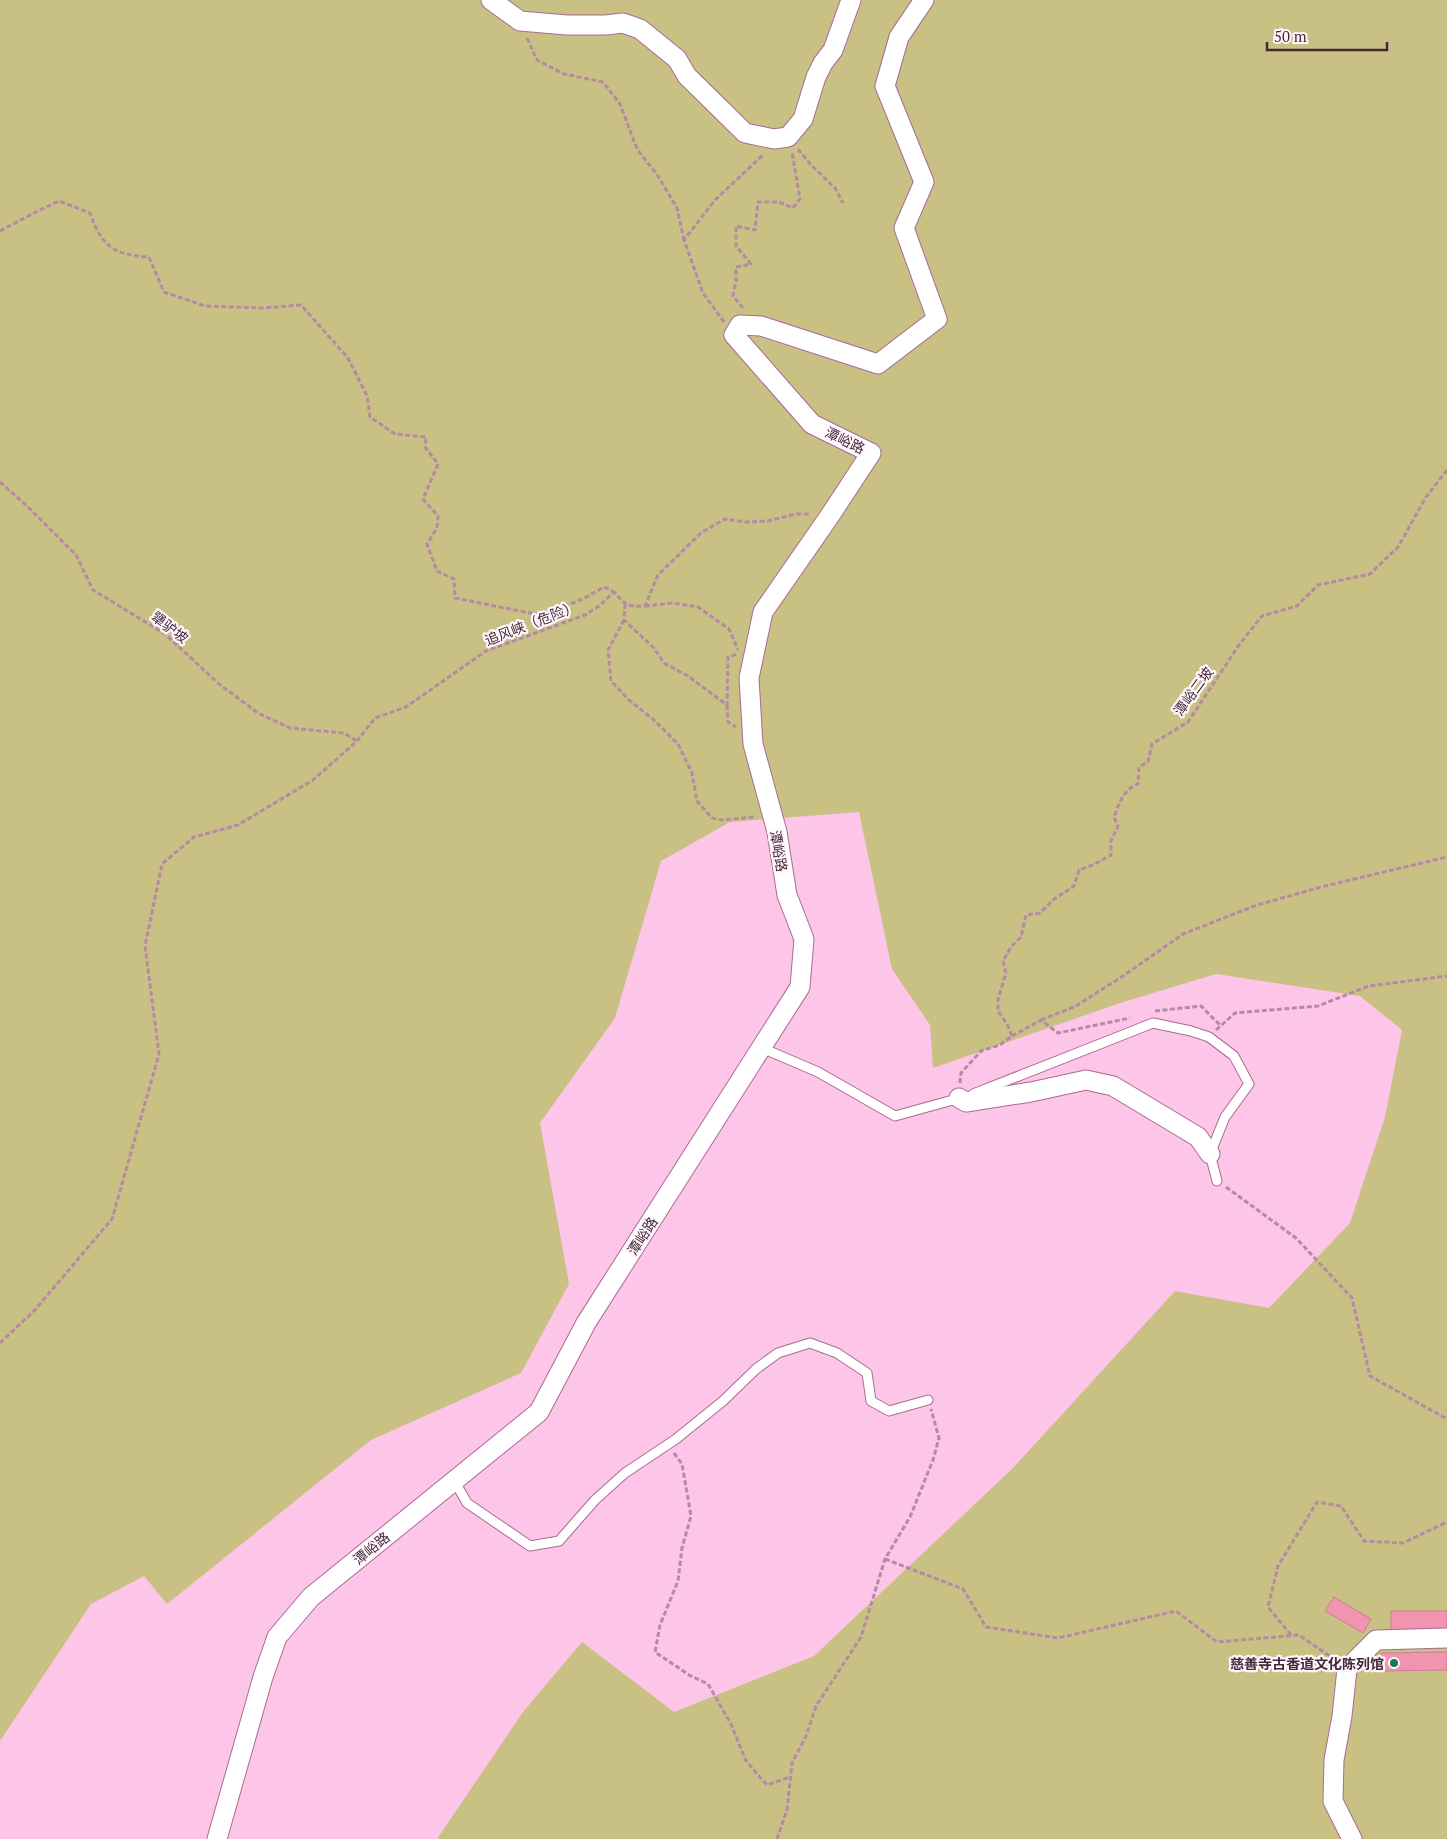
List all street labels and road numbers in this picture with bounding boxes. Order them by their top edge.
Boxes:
street label: 潭峪路 [822,422,868,458]
street label: 追风峡（危险） [482,597,580,649]
street label: 犟驴坡 [148,607,192,647]
street label: 潭峪二坡 [1169,663,1217,719]
street label: 潭峪路 [766,829,792,873]
street label: 潭峪路 [623,1213,661,1259]
street label: 潭峪路 [349,1527,393,1569]

